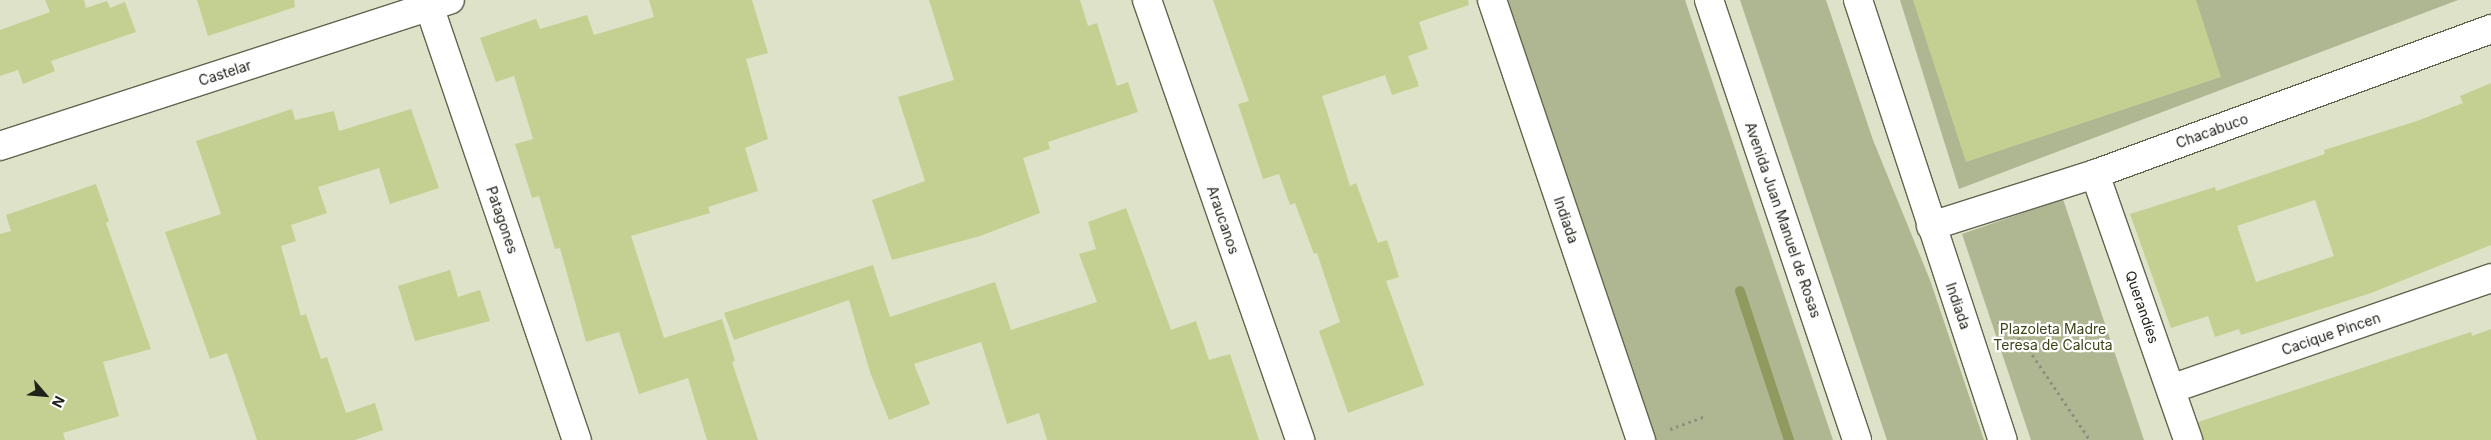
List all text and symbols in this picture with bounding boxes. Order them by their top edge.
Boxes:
street label: Castelar [196,57,254,89]
street label: Chacabuco [2174,110,2250,152]
street label: Avenida Juan Manuel de Rosas [1742,120,1824,320]
street label: Patagones [483,184,521,256]
street label: Araucanos [1203,184,1243,256]
street label: Indiada [1550,194,1582,246]
street label: Querandíes [2122,268,2162,346]
street label: Indiada [1942,280,1974,332]
street label: Cacique Pincen [2279,309,2383,359]
park label: Plazoleta Madre Teresa de Calcuta [1993,321,2113,354]
north arrow [20,370,70,420]
text: N [49,393,69,411]

